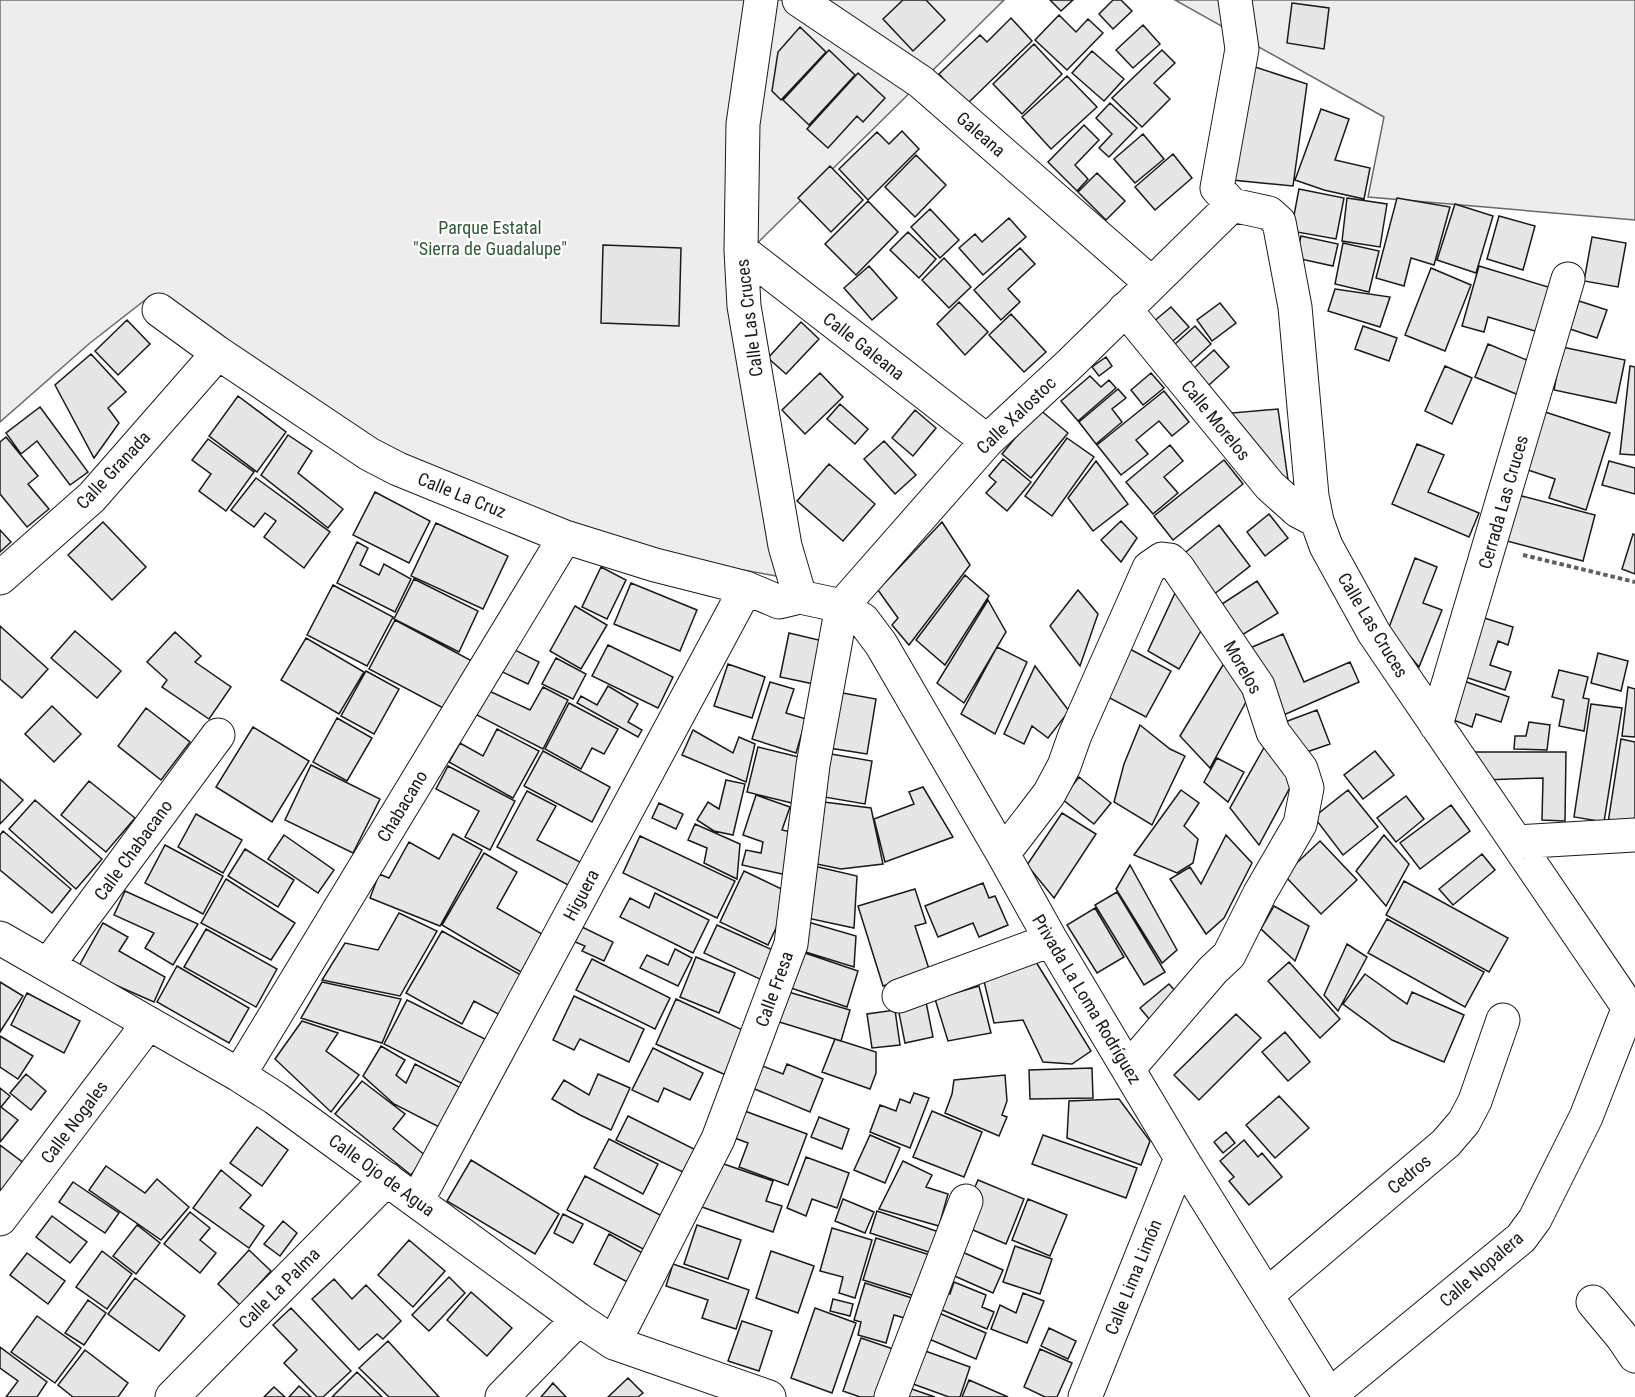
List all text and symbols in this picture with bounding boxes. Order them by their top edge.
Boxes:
street label: Galeana [952,107,1010,161]
park label: Parque Estatal "Sierra de Guadalupe" [413,217,567,259]
street label: Calle Las Cruces [731,258,767,378]
street label: Calle Galeana [819,308,909,384]
street label: Calle Xalostoc [972,372,1060,458]
street label: Calle Morelos [1177,376,1255,464]
street label: Calle Granada [72,427,154,513]
street label: Cerrada Las Cruces [1474,433,1532,571]
street label: Calle La Cruz [415,468,509,522]
street label: Calle Las Cruces [1333,569,1413,681]
street label: Morelos [1219,637,1267,697]
street label: Chabacano [372,766,432,846]
street label: Calle Chabacano [89,796,177,904]
street label: Higuera [559,866,603,924]
street label: Privada La Loma Rodríguez [1028,911,1146,1088]
street label: Calle Fresa [751,948,797,1030]
street label: Calle Nogales [36,1076,112,1168]
street label: Calle Ojo de Agua [325,1130,439,1220]
street label: Cedros [1383,1150,1435,1198]
street label: Calle Lima Limón [1100,1216,1166,1338]
street label: Calle Nopalera [1435,1227,1527,1311]
street label: Calle La Palma [234,1243,324,1333]

